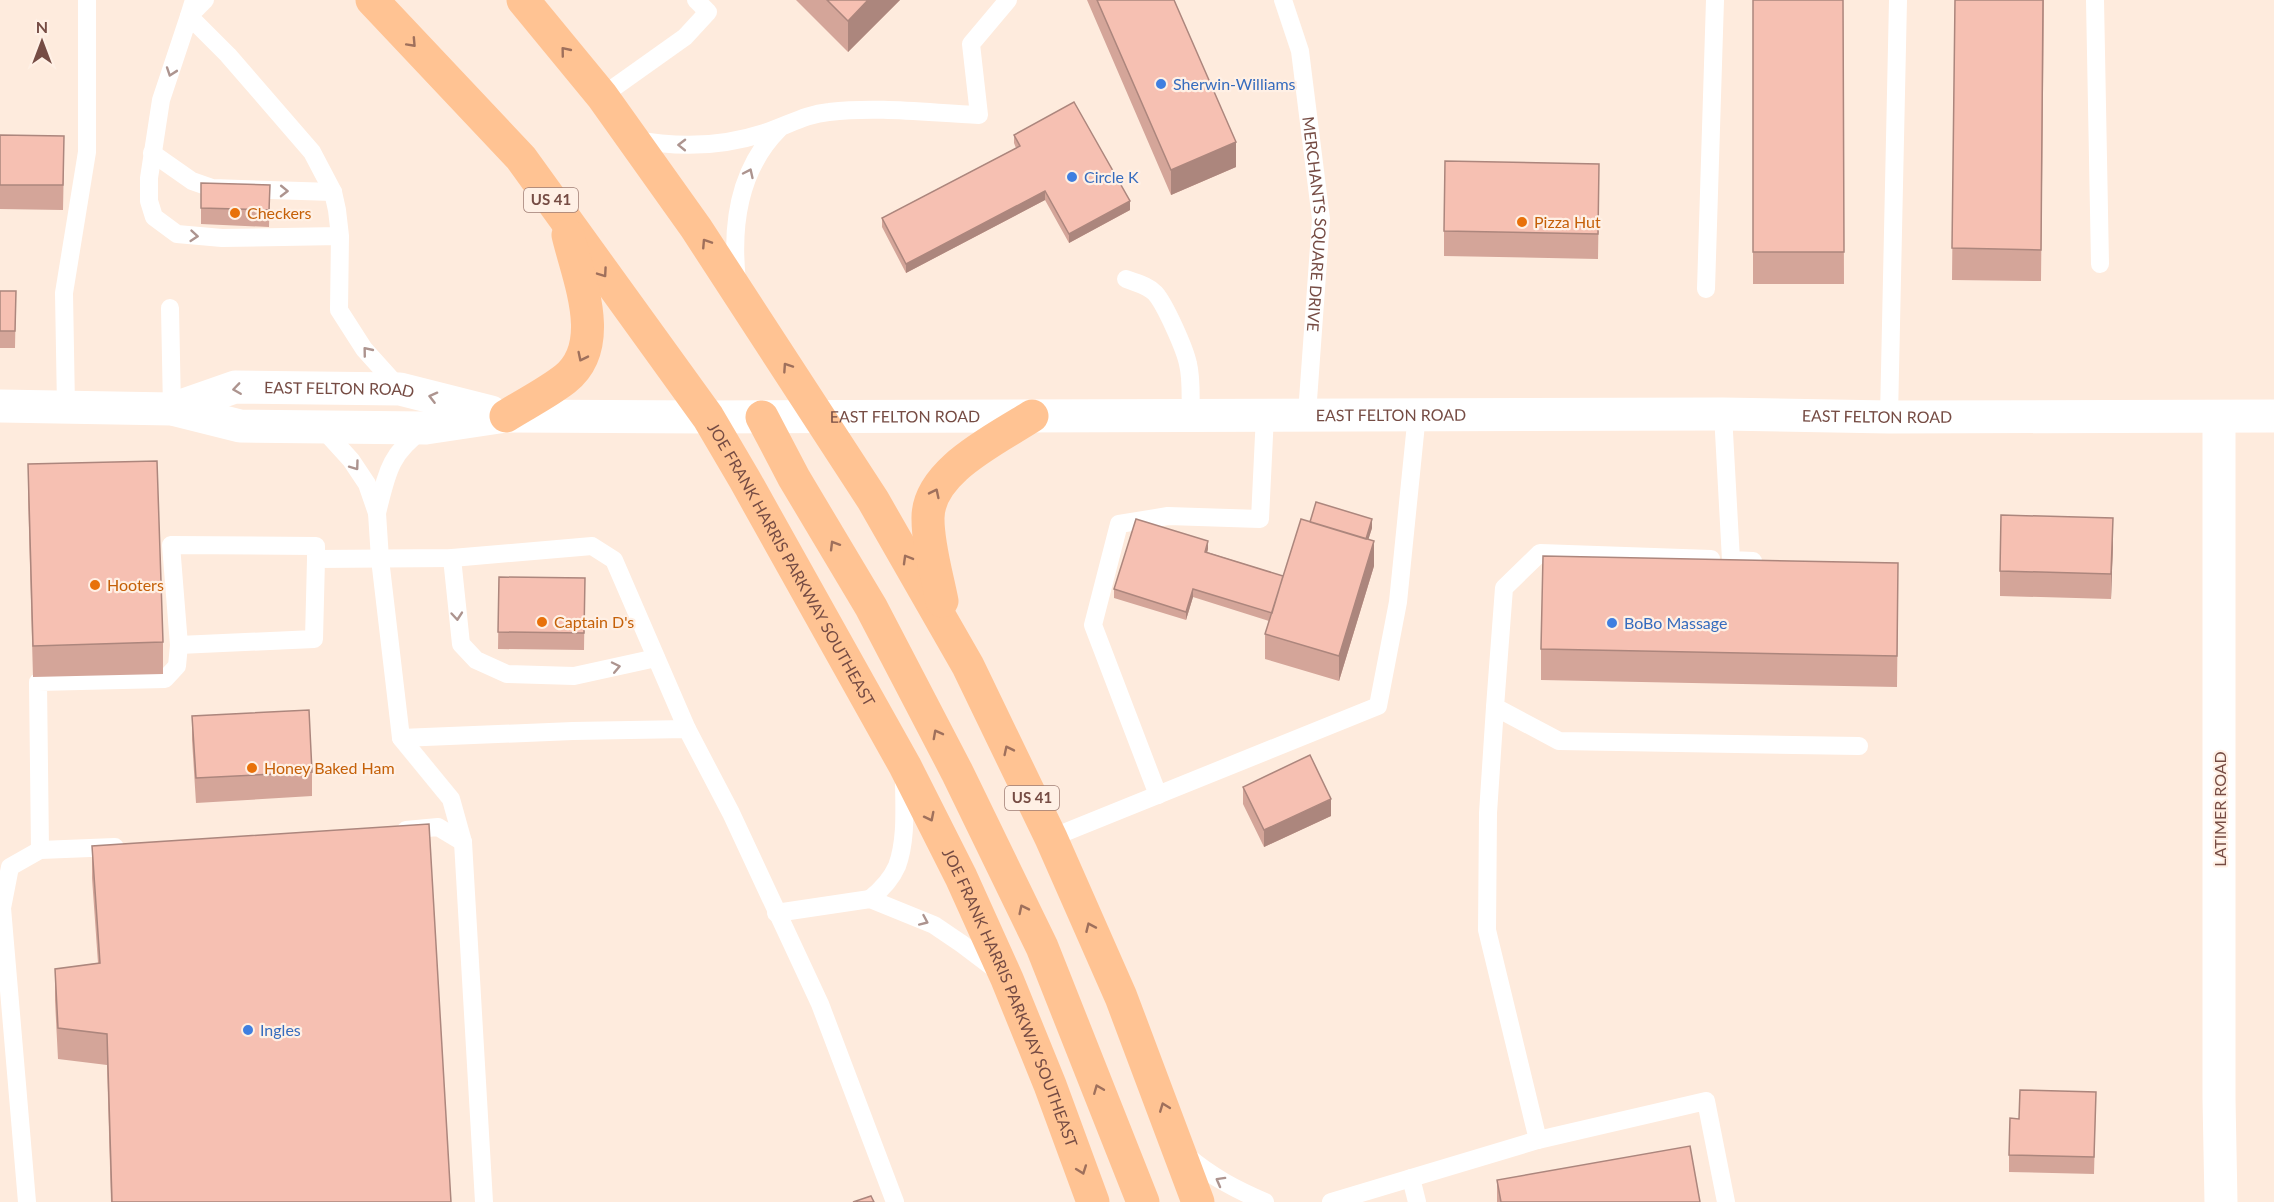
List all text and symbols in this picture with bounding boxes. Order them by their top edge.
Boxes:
north arrow [12,12,72,72]
text: N [36,17,48,36]
one-way arrow [405,36,416,46]
one-way arrow [561,47,572,58]
one-way arrow [165,66,178,77]
place label: Sherwin-Williams [1173,74,1296,93]
marker: Sherwin-Williams [1154,77,1168,91]
street label: MERCHANTS SQUARE DRIVE [1299,115,1331,332]
one-way arrow [677,139,686,151]
place label: Circle K [1084,167,1139,186]
one-way arrow [742,168,754,179]
marker: Circle K [1065,170,1079,184]
one-way arrow [280,185,289,198]
road number: US 41 [524,188,578,212]
place label: Checkers [247,203,312,222]
marker: Checkers [228,206,242,220]
place label: Pizza Hut [1534,212,1601,231]
marker: Pizza Hut [1515,215,1529,229]
one-way arrow [190,229,199,242]
one-way arrow [701,239,713,249]
one-way arrow [596,266,607,277]
one-way arrow [363,347,374,358]
one-way arrow [577,351,589,362]
one-way arrow [783,363,794,374]
street label: EAST FELTON ROAD [264,377,416,401]
one-way arrow [232,382,242,394]
one-way arrow [428,392,438,405]
street label: EAST FELTON ROAD [1316,405,1466,424]
street label: EAST FELTON ROAD [1802,405,1952,426]
street label: EAST FELTON ROAD [830,406,980,426]
street label: JOE FRANK HARRIS PARKWAY SOUTHEAST [704,419,880,710]
one-way arrow [348,460,359,471]
one-way arrow [927,489,939,500]
one-way arrow [829,541,841,551]
one-way arrow [903,555,914,565]
place label: Hooters [107,575,164,594]
marker: Hooters [88,578,102,592]
one-way arrow [450,612,463,621]
place label: Captain D's [554,612,634,631]
place label: BoBo Massage [1624,613,1727,632]
marker: Captain D's [535,615,549,629]
marker: BoBo Massage [1605,616,1619,630]
one-way arrow [611,661,621,674]
one-way arrow [933,730,944,741]
one-way arrow [1004,745,1016,756]
street label: LATIMER ROAD [2210,751,2229,867]
place label: Honey Baked Ham [264,758,395,777]
marker: Honey Baked Ham [245,761,259,775]
road number: US 41 [1005,786,1059,810]
one-way arrow [923,811,935,822]
street label: JOE FRANK HARRIS PARKWAY SOUTHEAST [939,845,1082,1150]
one-way arrow [1019,905,1031,916]
one-way arrow [918,913,929,925]
one-way arrow [1086,922,1098,933]
place label: Ingles [260,1020,301,1039]
marker: Ingles [241,1023,255,1037]
one-way arrow [1093,1084,1106,1095]
one-way arrow [1158,1103,1171,1113]
one-way arrow [1074,1164,1087,1175]
one-way arrow [1216,1177,1226,1188]

